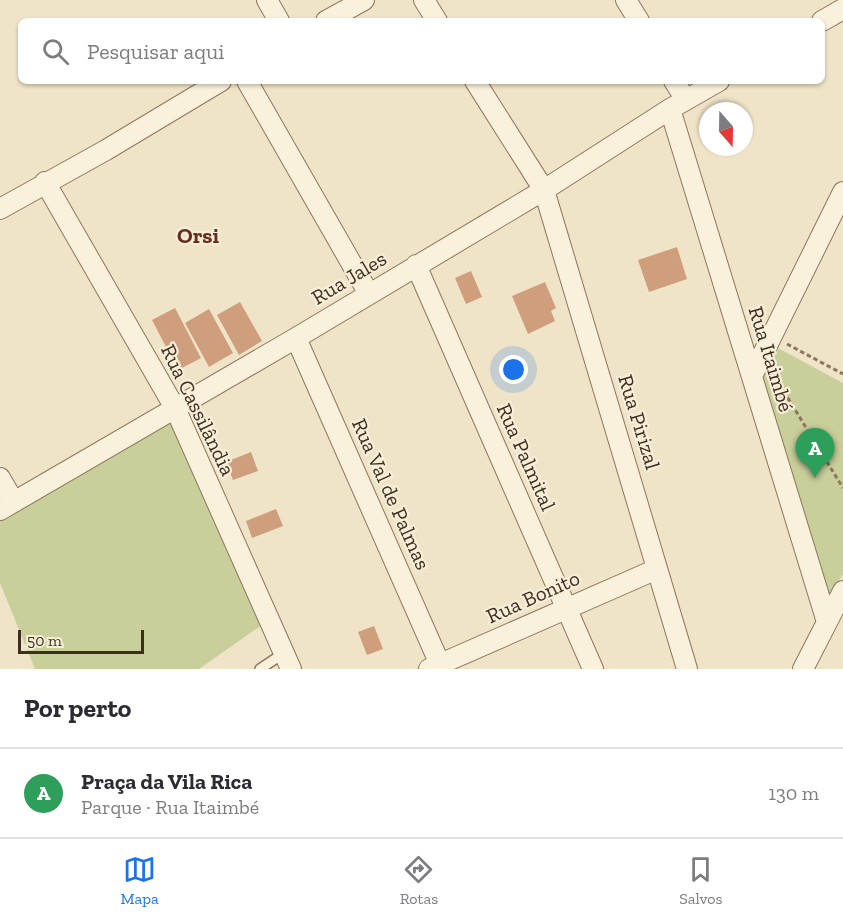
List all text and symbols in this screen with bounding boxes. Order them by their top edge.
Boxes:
search box [18,18,825,84]
icon: search [39,35,72,68]
text: Pesquisar aqui [87,38,224,65]
north arrow [699,102,753,156]
district label: Orsi [177,222,219,249]
street label: Rua Jales [307,245,391,310]
street label: Rua Itaimbé [744,303,799,415]
street label: Rua Cassilândia [156,340,241,480]
your location [499,355,528,384]
street label: Rua Pirizal [613,371,666,473]
street label: Rua Palmital [492,399,561,515]
street label: Rua Val de Palmas [347,414,436,573]
pin: A [796,428,834,478]
street label: Rua Bonito [482,565,583,628]
scale bar [18,627,144,654]
text: 50 m [27,631,62,650]
text: Por perto [24,692,131,724]
text: Praça da Vila Rica [81,768,252,795]
text: A [37,781,50,805]
text: 130 m [768,781,819,805]
text: Parque · Rua Itaimbé [81,795,259,819]
tab: Mapa [120,853,159,908]
tab: Rotas [400,853,438,908]
tab: Salvos [679,853,723,908]

